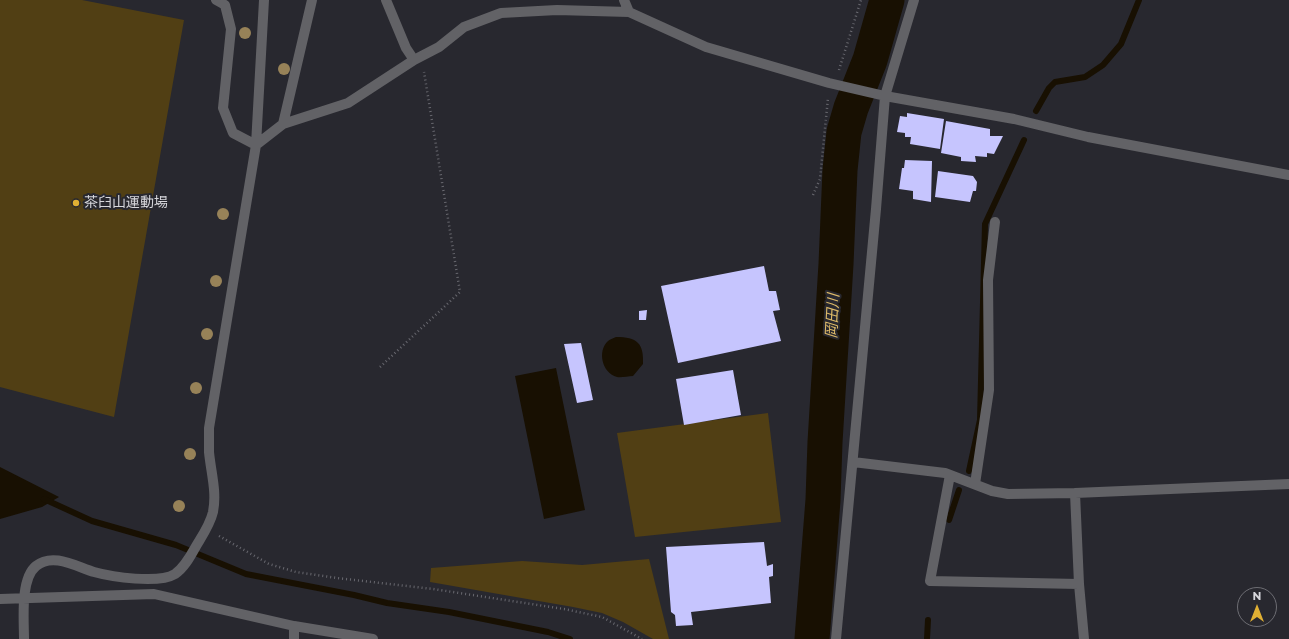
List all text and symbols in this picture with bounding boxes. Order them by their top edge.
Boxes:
place label: 茶臼山運動場 [84,195,168,211]
marker: 茶臼山運動場 [71,198,81,208]
water label: 岡田川 [823,293,843,339]
north arrow [1237,587,1277,627]
text: N [1253,589,1261,603]

